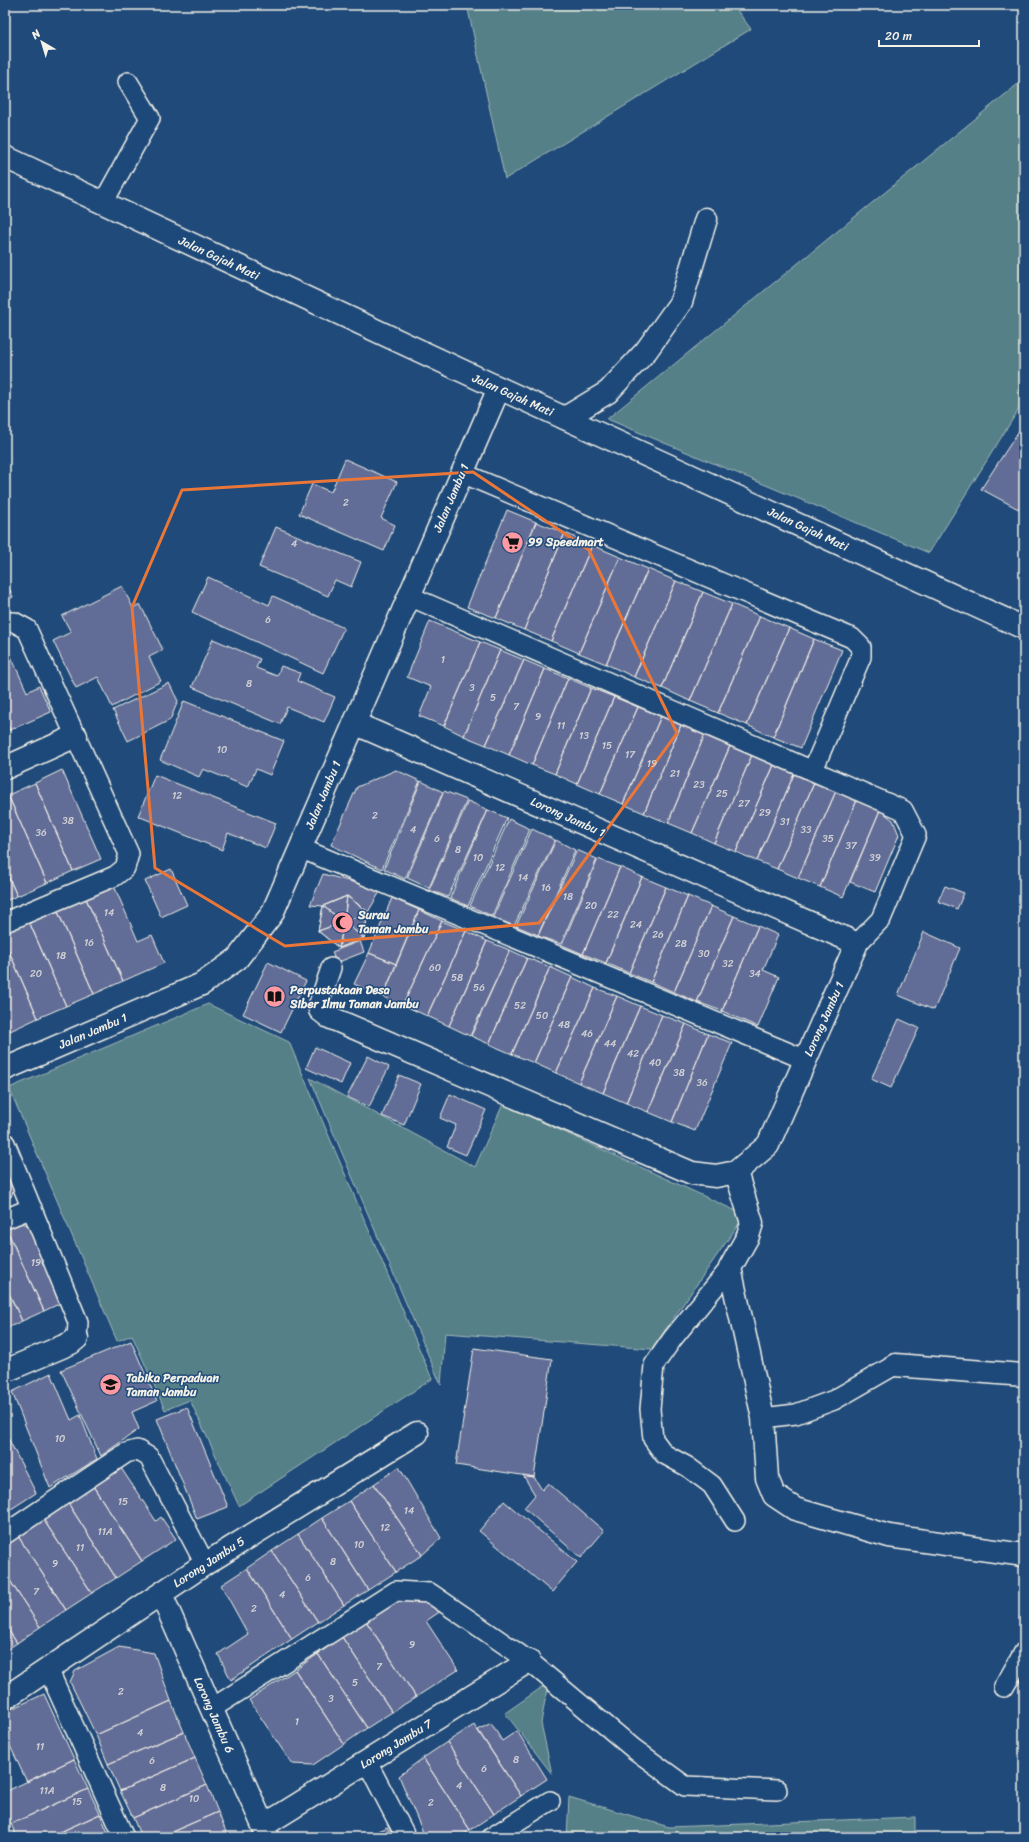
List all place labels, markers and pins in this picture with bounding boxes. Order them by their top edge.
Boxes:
supermarket icon: 99 Speedmart [500,529,526,555]
place label: 99 Speedmart [528,531,605,553]
place label: Surau Taman Jambu [357,904,429,940]
mosque icon: Surau Taman Jambu [330,909,356,935]
place label: Perpustakaan Desa Siber Ilmu Taman Jambu [289,979,419,1015]
library icon: Perpustakaan Desa Siber Ilmu Taman Jambu [261,984,287,1010]
place label: Tabika Perpaduan Taman Jambu [126,1367,220,1403]
school or university icon: Tabika Perpaduan Taman Jambu [97,1372,123,1398]

